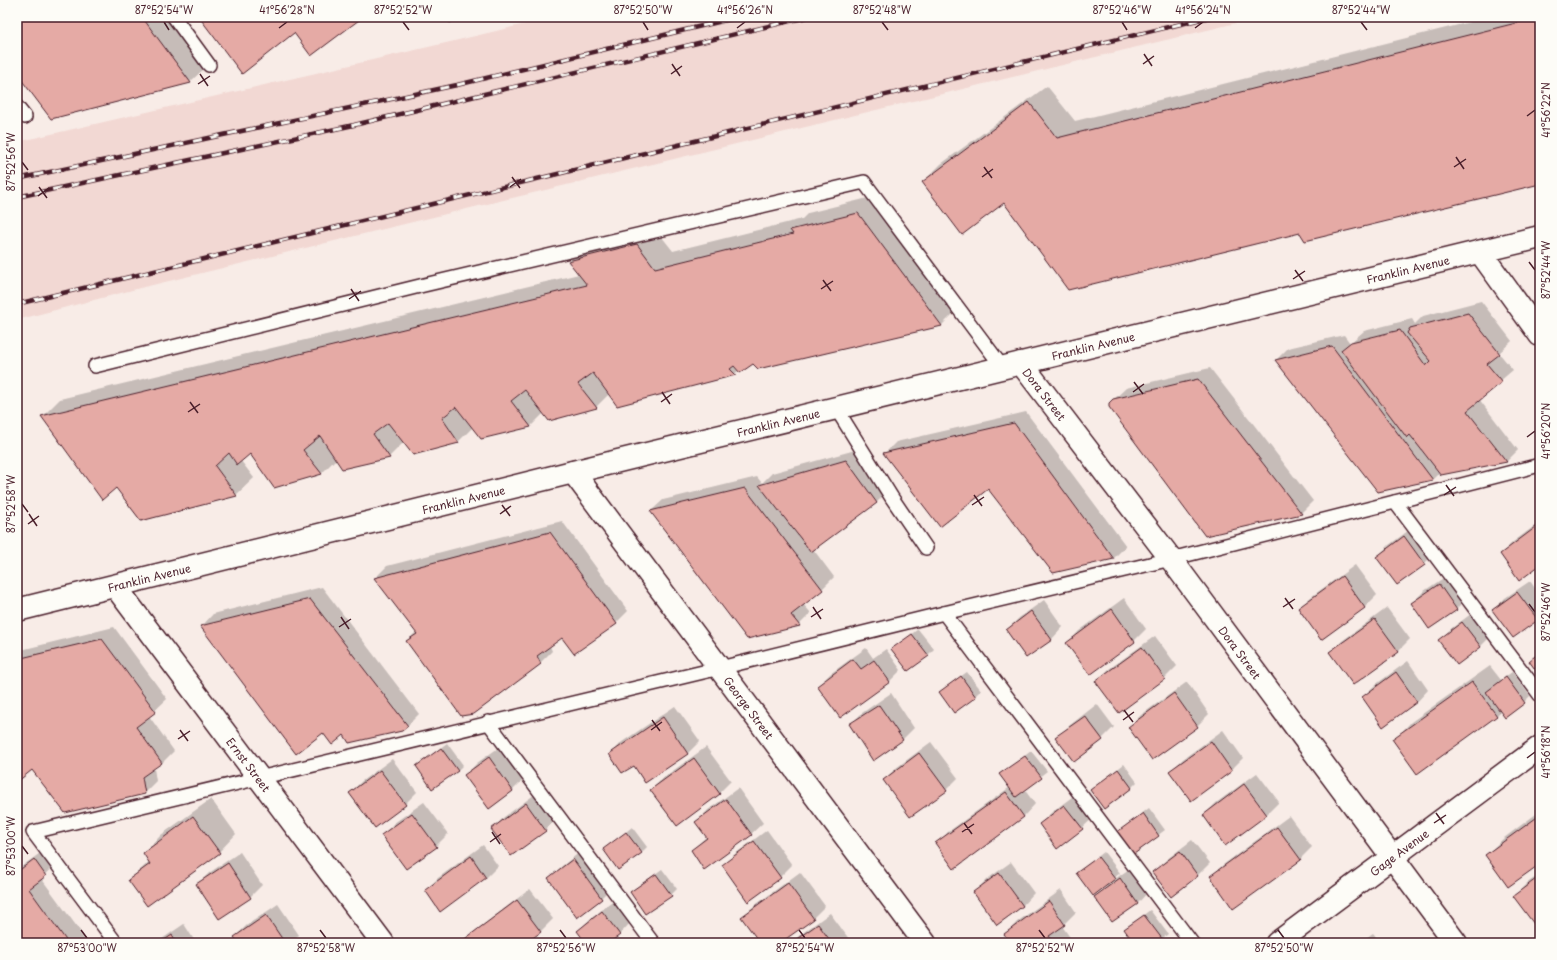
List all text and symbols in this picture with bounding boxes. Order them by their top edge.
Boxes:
text: 87°52'54"W [135,2,194,17]
text: 41°56'28"N [259,2,315,17]
text: 87°52'52"W [374,2,433,17]
text: 87°52'50"W [613,2,673,17]
text: 41°56'26"N [717,2,773,17]
text: 87°52'48"W [853,2,912,17]
text: 87°52'46"W [1092,2,1152,17]
text: 41°56'24"N [1175,2,1231,17]
text: 87°52'44"W [1332,2,1391,17]
text: 41°56'22"N [1538,82,1553,138]
text: 87°52'56"W [3,132,18,191]
text: 87°52'44"W [1538,240,1553,299]
street label: Franklin Avenue [1364,251,1451,287]
street label: Franklin Avenue [1050,327,1136,364]
street label: Dora Street [1019,364,1071,424]
text: 41°56'20"N [1538,403,1553,459]
street label: Franklin Avenue [735,404,822,440]
text: 87°52'58"W [3,474,18,533]
street label: Franklin Avenue [420,481,507,518]
street label: Franklin Avenue [106,559,192,596]
text: 87°52'46"W [1538,582,1553,642]
street label: Dora Street [1215,622,1266,683]
street label: George Street [720,672,778,743]
text: 41°56'18"N [1538,725,1553,779]
street label: Ernst Street [223,734,275,796]
text: 87°53'00"W [3,815,18,876]
street label: Gage Avenue [1366,825,1432,880]
text: 87°53'00"W [57,940,118,955]
text: 87°52'58"W [297,940,356,955]
text: 87°52'56"W [537,940,596,955]
text: 87°52'54"W [776,940,835,955]
text: 87°52'52"W [1016,940,1075,955]
text: 87°52'50"W [1254,940,1314,955]

